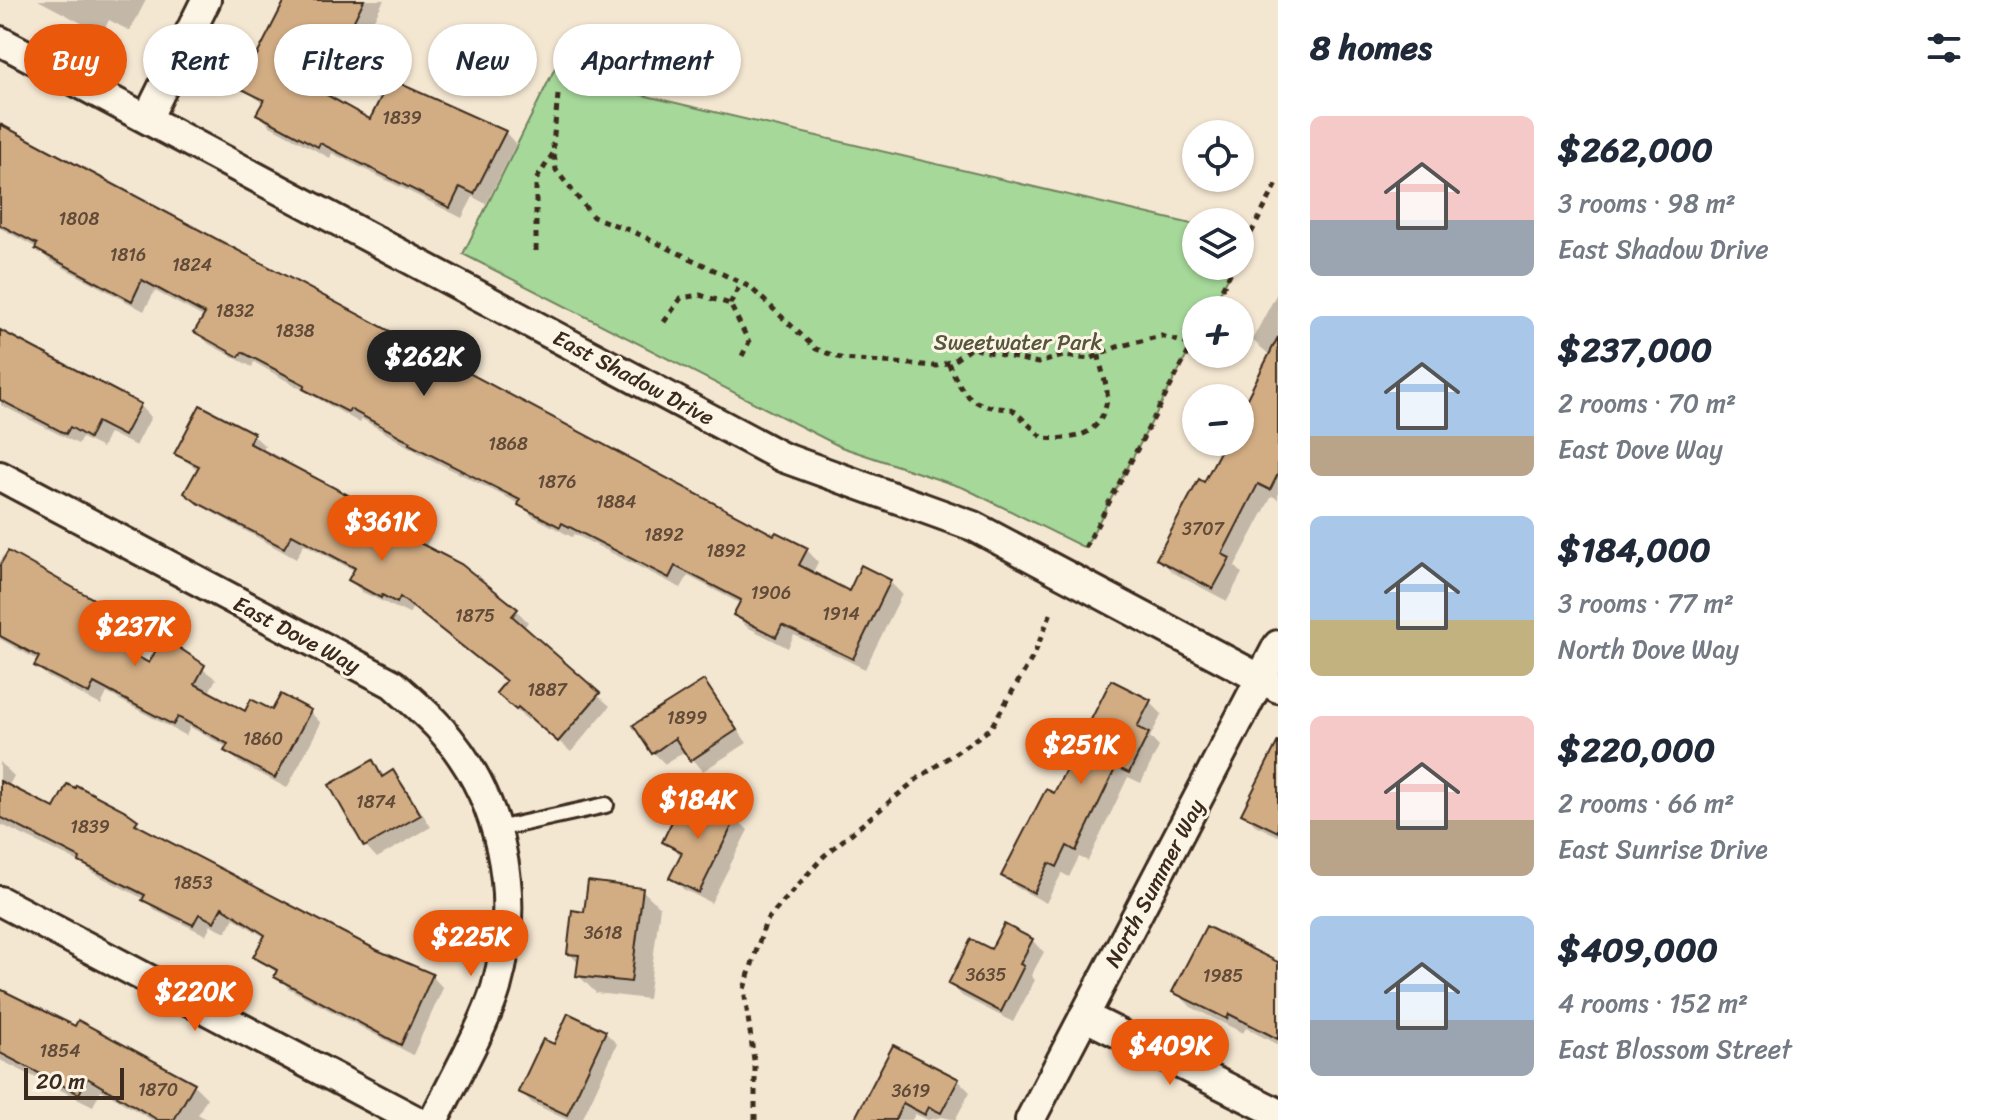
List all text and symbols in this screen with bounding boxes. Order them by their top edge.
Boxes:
text: 8 homes [1310,18,1432,78]
chip: Buy [24,24,127,96]
chip: Rent [143,24,258,96]
chip: Filters [274,24,412,96]
chip: New [428,24,537,96]
chip: Apartment [553,24,741,96]
icon: filters [1922,26,1966,70]
house number: 1839 [382,102,422,134]
map controls [1182,120,1254,456]
button: locate [1182,120,1254,192]
text: $262,000 [1558,120,1713,180]
icon: home [1374,148,1470,244]
text: 3 rooms · 98 m² [1558,180,1736,226]
house number: 1808 [59,203,100,235]
button: layers [1182,208,1254,280]
text: East Shadow Drive [1558,226,1769,272]
house number: 1816 [110,239,146,271]
house number: 1824 [172,249,212,281]
house number: 1832 [216,295,254,327]
button: + [1182,296,1254,368]
house number: 1838 [275,315,315,347]
street label: East Shadow Drive [546,318,722,437]
text: $237,000 [1558,320,1712,380]
park label: Sweetwater Park [934,323,1102,362]
pin: $262K [368,330,480,398]
text: $262K [385,333,463,379]
icon: home [1374,348,1470,444]
text: 2 rooms · 70 m² [1558,380,1736,426]
button: − [1182,384,1254,456]
text: East Dove Way [1558,426,1723,472]
house number: 1868 [488,428,528,460]
house number: 1876 [537,466,577,498]
house number: 1884 [596,486,636,518]
pin: $361K [326,495,438,563]
text: $361K [345,498,419,544]
house number: 3707 [1182,513,1226,545]
house number: 1892 [644,519,684,551]
text: $184,000 [1558,520,1711,580]
house number: 1892 [706,535,746,567]
icon: home [1374,548,1470,644]
house number: 1906 [751,577,791,609]
text: 3 rooms · 77 m² [1558,580,1734,626]
street label: East Dove Way [226,585,368,685]
house number: 1914 [822,598,860,630]
pin: $237K [79,600,191,668]
house number: 1875 [455,600,495,632]
text: $237K [96,603,174,649]
text: North Dove Way [1558,626,1739,672]
house number: 1887 [527,674,569,706]
house number: 1899 [667,702,707,734]
pin: $251K [1025,718,1137,786]
text: $220,000 [1558,720,1715,780]
text: $251K [1043,721,1119,767]
house number: 1860 [243,723,283,755]
icon: home [1374,748,1470,844]
pin: $184K [642,773,754,841]
text: $184K [660,776,736,822]
text: 2 rooms · 66 m² [1558,780,1734,826]
house number: 1874 [356,786,396,818]
street label: North Summer Way [1093,791,1216,975]
house number: 1839 [70,811,110,843]
text: East Sunrise Drive [1558,826,1768,872]
house number: 1853 [173,867,213,899]
pin: $225K [415,910,527,978]
text: $225K [431,913,511,959]
house number: 3618 [584,917,622,949]
text: $409,000 [1558,920,1718,980]
icon: home [1374,948,1470,1044]
house number: 3635 [966,959,1007,991]
house number: 1985 [1203,960,1243,992]
pin: $220K [139,965,251,1033]
text: $220K [155,968,235,1014]
text: 4 rooms · 152 m² [1558,980,1748,1026]
pin: $409K [1114,1019,1226,1087]
text: $409K [1129,1022,1211,1068]
text: East Blossom Street [1558,1026,1792,1072]
house number: 1854 [40,1035,80,1067]
text: 20 m [36,1062,85,1101]
scale bar [24,1064,124,1100]
house number: 1870 [138,1074,178,1106]
house number: 3619 [892,1075,930,1107]

